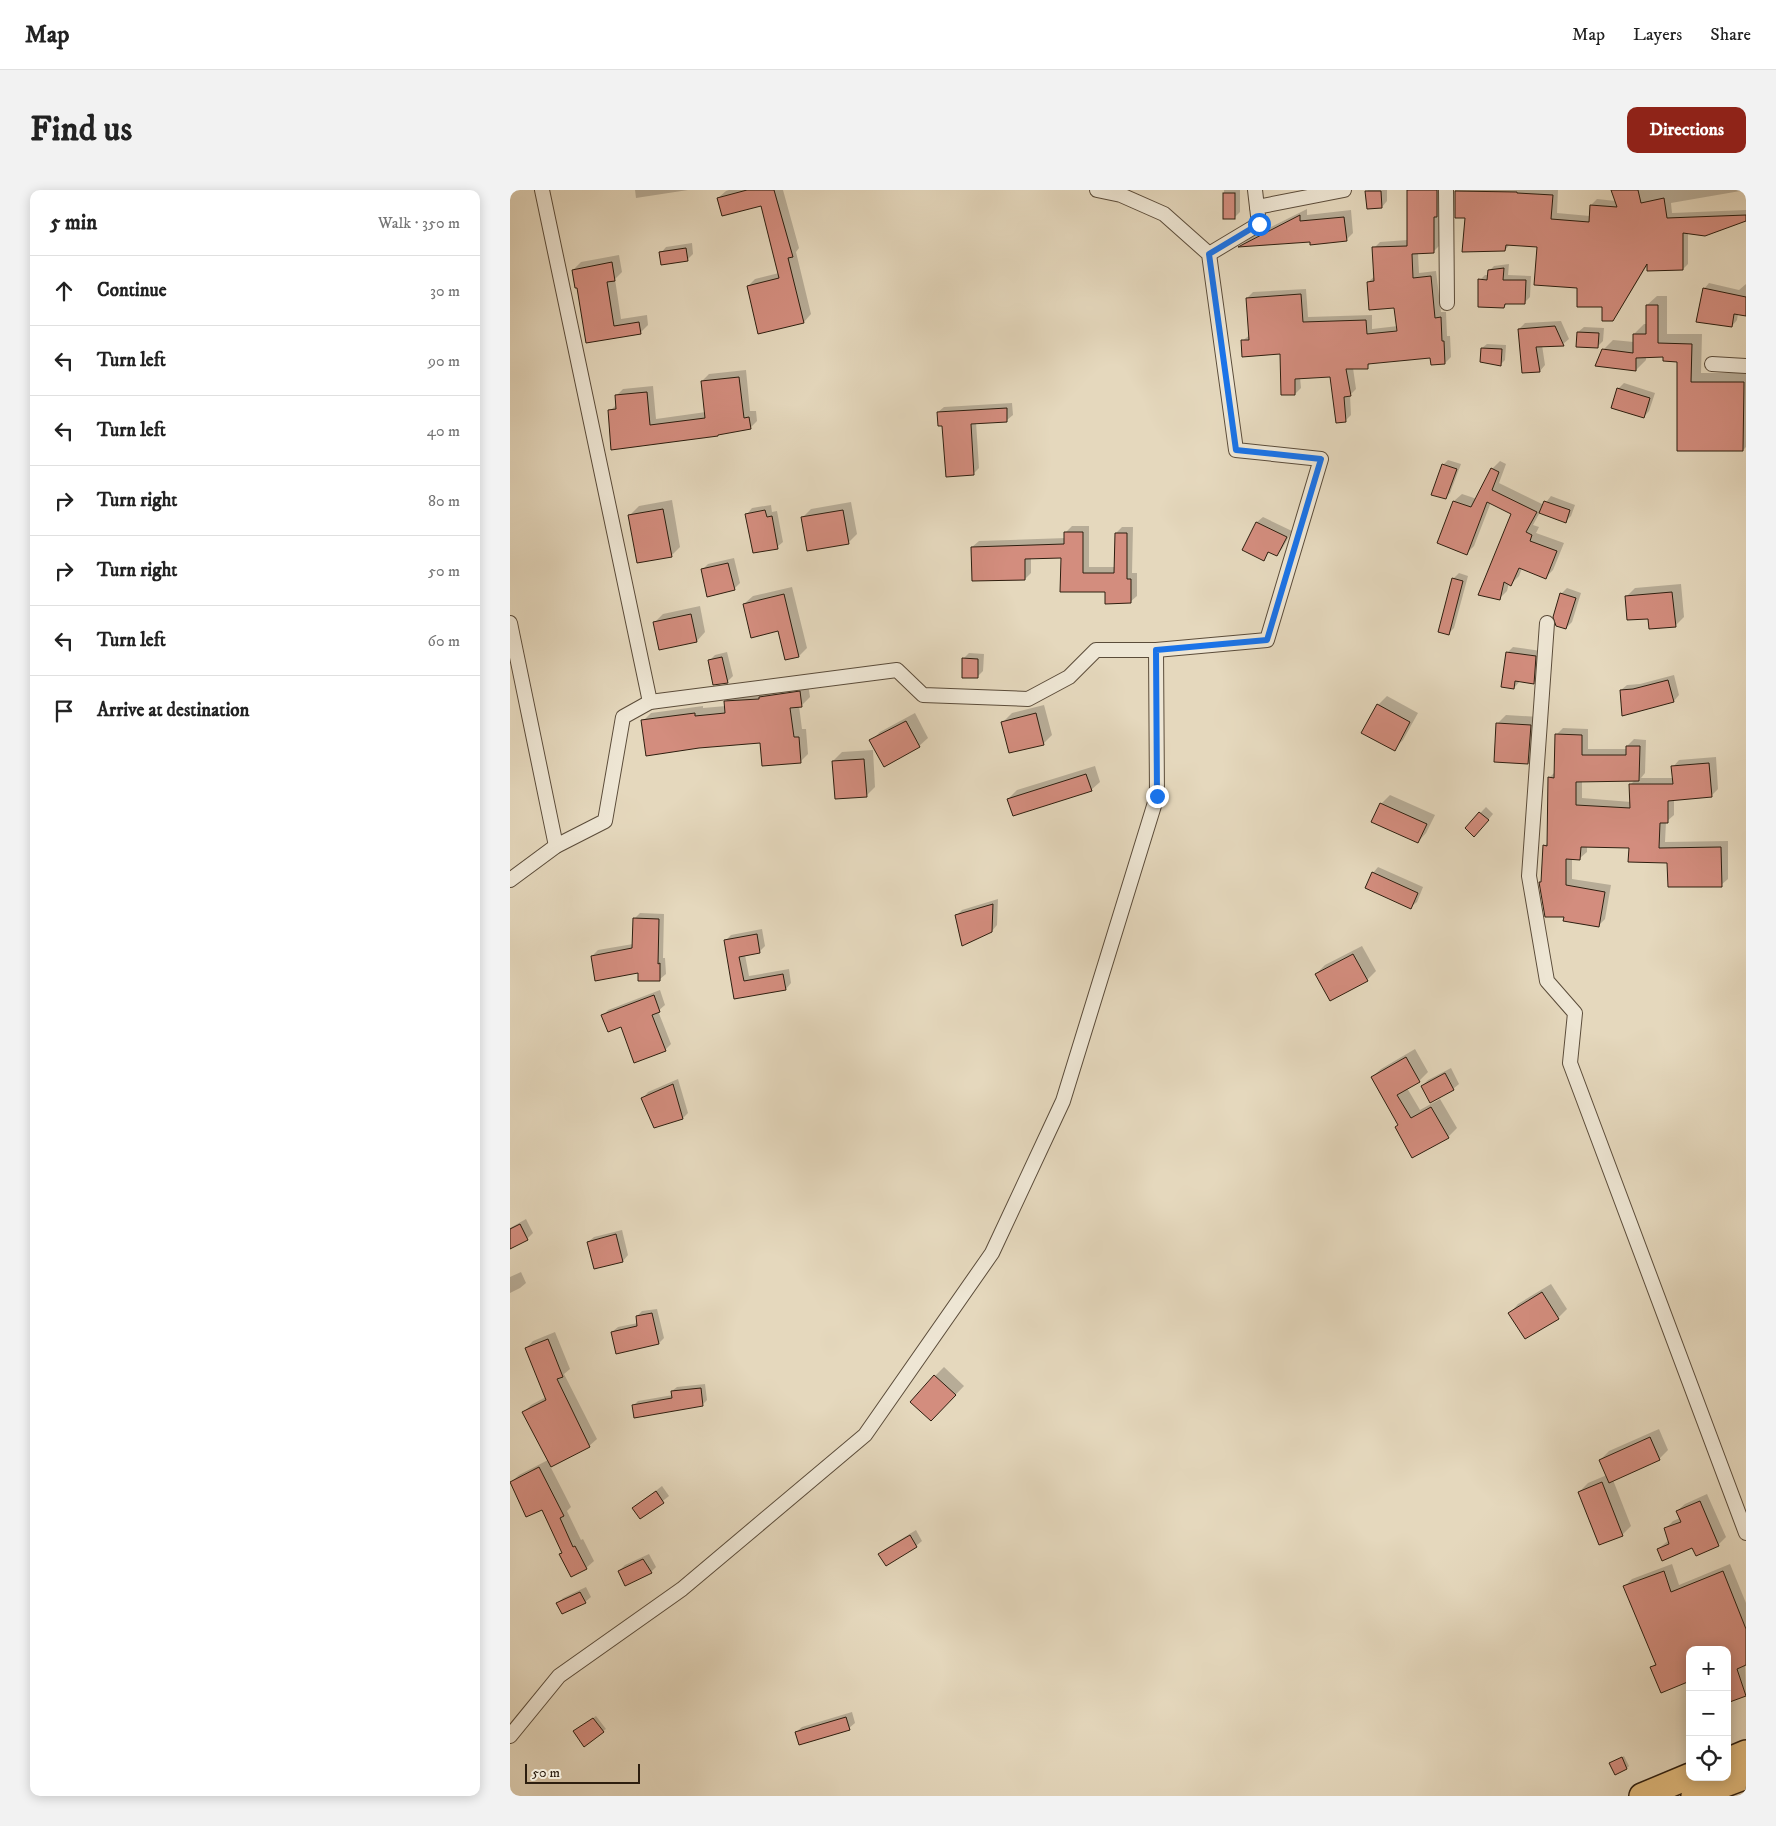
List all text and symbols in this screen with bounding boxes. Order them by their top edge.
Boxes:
text: Map [25,20,69,50]
text: Map [1572,24,1605,46]
text: Layers [1633,24,1682,46]
text: Share [1710,24,1751,46]
button: Directions [1627,107,1746,153]
text: Find us [30,108,132,152]
text: 5 min [50,210,97,236]
text: Walk · 350 m [378,213,460,233]
route start [1248,213,1271,236]
icon: ahead [50,277,78,305]
text: Continue [97,279,167,302]
text: 30 m [430,281,460,301]
icon: left [50,347,78,375]
text: Turn left [97,349,166,372]
text: 90 m [428,351,460,371]
icon: left [50,417,78,445]
text: Turn left [97,419,166,442]
text: 40 m [427,421,460,441]
icon: right [50,487,78,515]
text: Turn right [97,489,177,512]
text: 80 m [428,491,460,511]
icon: right [50,557,78,585]
text: Turn right [97,559,177,582]
text: 50 m [428,561,460,581]
icon: left [50,627,78,655]
text: Turn left [97,629,166,652]
text: 60 m [428,631,460,651]
icon: arrive [50,697,78,725]
text: Arrive at destination [97,699,249,722]
route end [1146,785,1169,808]
map controls [1686,1646,1731,1781]
button: + [1686,1646,1731,1691]
button: − [1686,1691,1731,1736]
button: locate [1686,1736,1731,1781]
scale bar [525,1761,640,1784]
text: 50 m [532,1764,560,1782]

